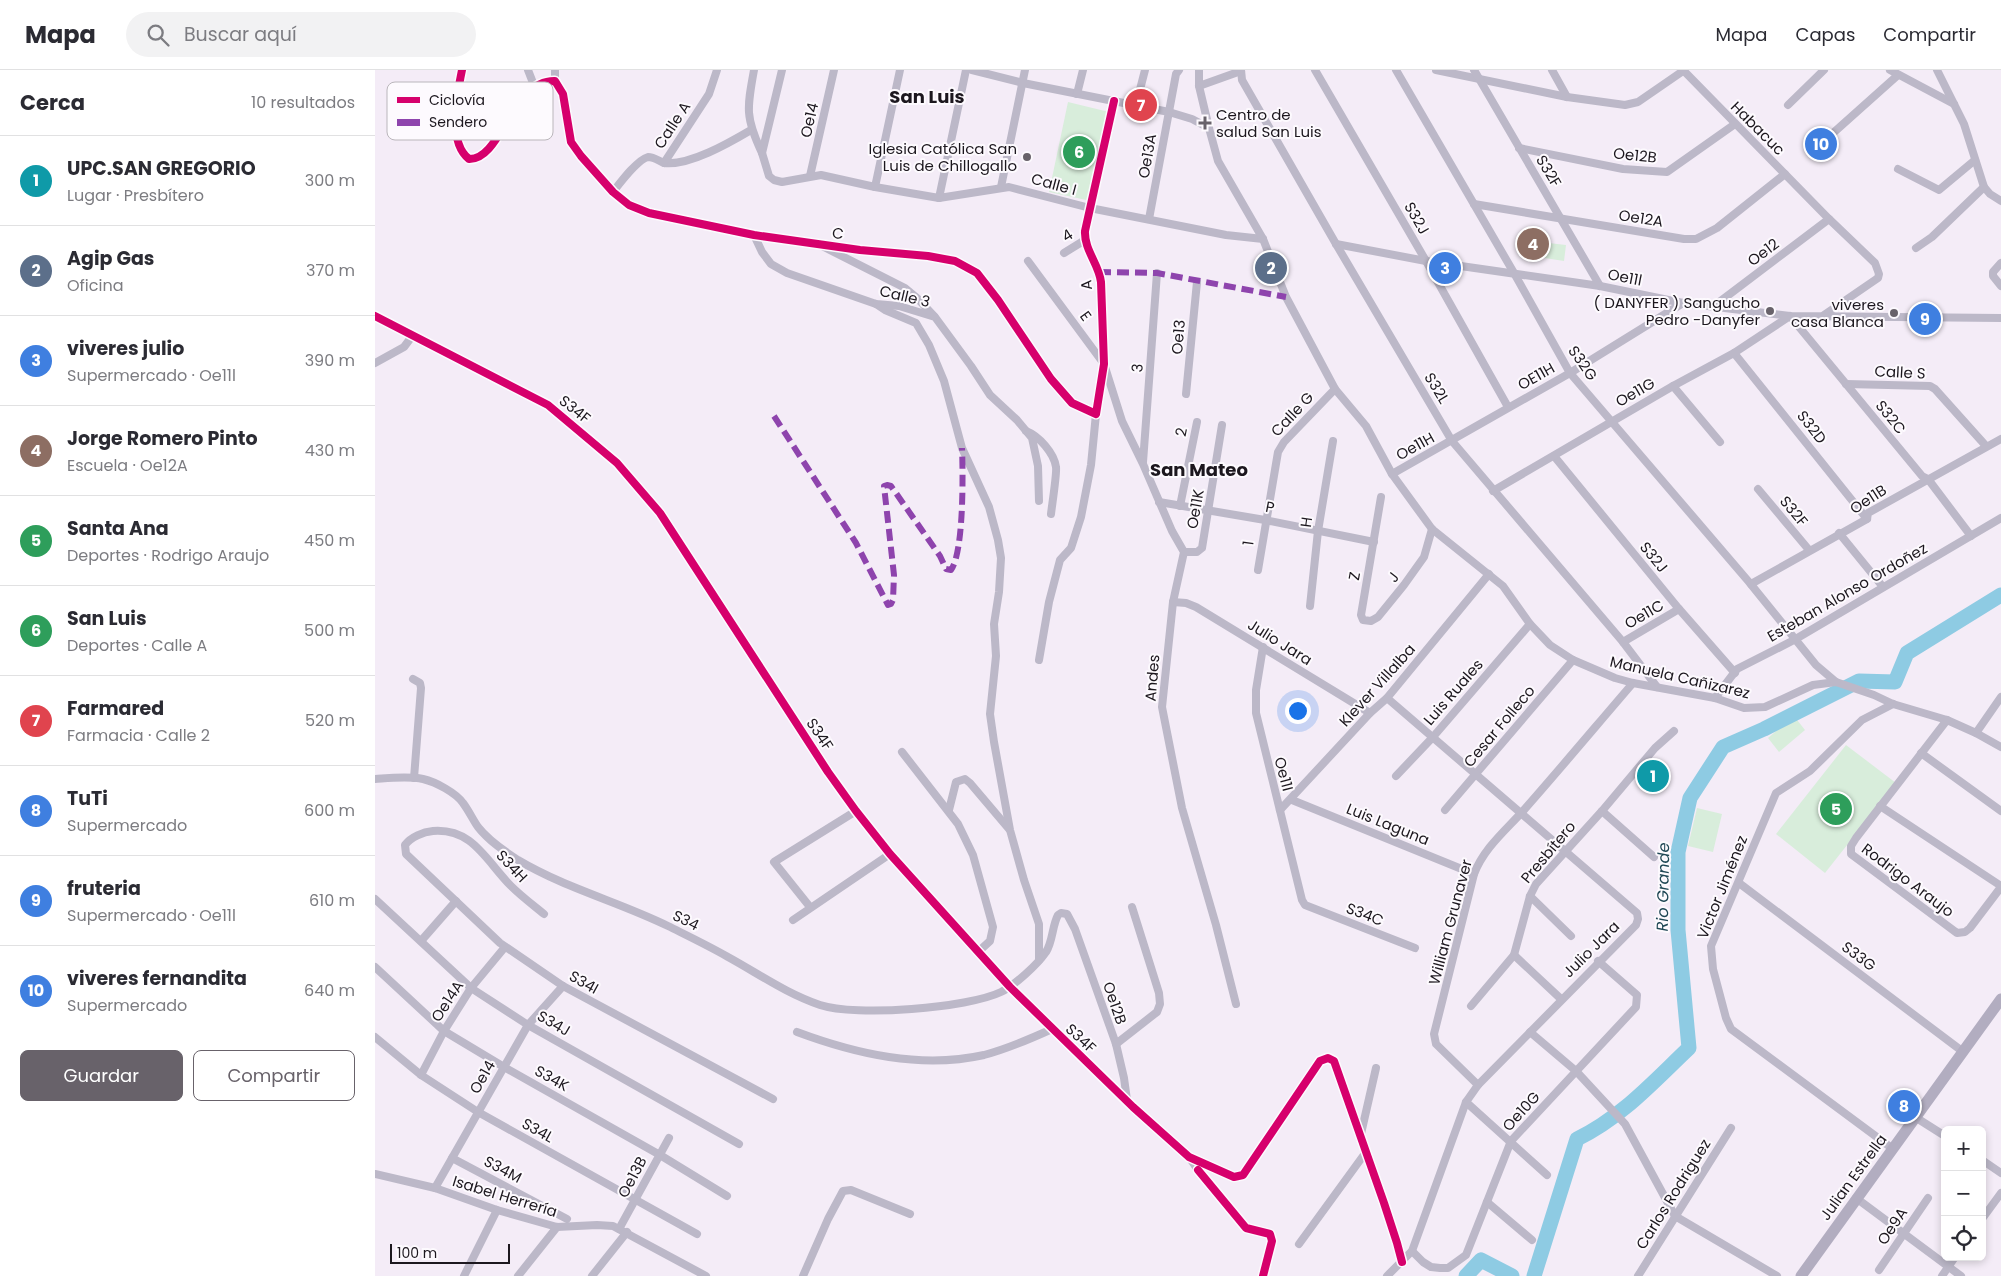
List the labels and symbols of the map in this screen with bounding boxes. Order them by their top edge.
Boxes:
legend [387,82,553,140]
district label: San Luis [889,84,965,109]
pin: 7 [1125,86,1157,124]
text: Ciclovía [429,90,485,110]
street label: Habacuc [1726,96,1790,160]
street label: Calle A [649,97,695,153]
street label: Oe14 [795,100,823,140]
place label: Centro de salud San Luis [1216,104,1322,142]
text: Sendero [429,112,487,132]
marker: Centro de salud San Luis [1198,116,1212,130]
pin: 10 [1805,125,1837,163]
street label: Oe13A [1133,132,1161,180]
pin: 6 [1063,133,1095,171]
place label: Iglesia Católica San Luis de Chillogallo [869,138,1017,176]
street label: Oe12B [1612,142,1658,168]
marker: Iglesia Católica San Luis de Chillogallo [1021,151,1033,163]
street label: S32F [1531,151,1567,191]
street label: Calle I [1029,168,1079,200]
street label: S32J [1399,198,1435,238]
street label: Oe12A [1617,204,1665,232]
street label: C [831,222,845,244]
street label: 4 [1057,224,1077,246]
pin: 4 [1517,225,1549,263]
street label: Oe12 [1743,233,1783,271]
pin: 2 [1255,249,1287,287]
pin: 3 [1429,249,1461,287]
street label: Oe11l [1606,263,1644,291]
street label: A [1075,279,1097,291]
street label: Calle 3 [878,280,932,312]
place label: ( DANYFER ) Sangucho Pedro -Danyfer [1593,292,1760,330]
place label: viveres casa Blanca [1791,294,1884,332]
pin: 9 [1909,300,1941,338]
marker: ( DANYFER ) Sangucho Pedro -Danyfer [1764,305,1776,317]
street label: E [1075,307,1097,325]
marker: viveres casa Blanca [1888,307,1900,319]
street label: Oe13 [1166,319,1190,355]
street label: S32G [1564,341,1603,385]
street label: OE11H [1514,357,1558,395]
street label: Calle S [1874,360,1926,384]
street label: 3 [1126,363,1148,373]
street label: S32L [1420,369,1455,408]
street label: Oe11G [1611,372,1659,412]
street label: Calle G [1266,387,1318,441]
street label: S34F [555,390,595,428]
street label: S32C [1871,396,1911,438]
street label: S32D [1792,406,1832,448]
street label: 2 [1170,426,1192,438]
street label: Oe11H [1392,427,1438,465]
district label: San Mateo [1150,457,1248,482]
street label: Oe11B [1846,479,1890,519]
street label: Oe11K [1181,488,1209,530]
street label: S32F [1775,491,1813,531]
street label: P [1264,496,1277,518]
street label: H [1295,515,1317,529]
street label: S32J [1635,537,1673,577]
street label: Esteban Alonso Ordoñez [1763,537,1931,646]
street label: 1 [1237,539,1259,547]
street label: J [1382,567,1404,587]
street label: Z [1343,570,1365,582]
street label: Oe11C [1620,594,1668,634]
street label: Julio Jara [1244,614,1316,670]
street label: Klever Villalba [1334,639,1420,731]
street label: Manuela Cañizarez [1608,651,1752,703]
street label: Andes [1139,654,1165,702]
street label: Luis Ruales [1418,654,1488,730]
street label: Cesar Folleco [1458,681,1540,771]
your location [1285,698,1311,724]
street label: S34F [802,714,839,755]
street label: Oe11I [1269,755,1299,793]
pin: 1 [1637,757,1669,795]
pin: 5 [1820,790,1852,828]
street label: Luis Laguna [1343,798,1433,850]
street label: Presbítero [1516,816,1580,888]
street label: Victor Jiménez [1692,832,1752,942]
street label: Rodrigo Araujo [1857,838,1959,922]
water label: Rio Grande [1651,842,1675,932]
street label: S34H [492,845,532,887]
street label: William Grunaver [1423,857,1477,987]
street label: S34C [1343,897,1387,931]
street label: S34 [669,905,703,935]
street label: Julio Jara [1558,916,1624,982]
street label: S33G [1837,936,1881,976]
street label: S34I [565,965,603,999]
street label: Oe14A [426,976,468,1026]
street label: Oe12B [1098,979,1132,1027]
street label: S34J [534,1005,574,1041]
street label: S34F [1061,1019,1101,1058]
street label: Oe14 [464,1056,500,1098]
street label: S34K [531,1060,573,1096]
street label: Oe10G [1497,1086,1545,1135]
pin: 8 [1888,1087,1920,1125]
street label: S34L [518,1113,558,1148]
street label: Julian Estrella [1815,1130,1891,1224]
street label: Carlos Rodriguez [1631,1135,1716,1253]
street label: S34M [480,1150,526,1188]
street label: Oe13B [612,1153,652,1201]
street label: Isabel Herrería [450,1170,560,1222]
street label: Oe9A [1872,1203,1912,1249]
scale bar [390,1241,510,1264]

